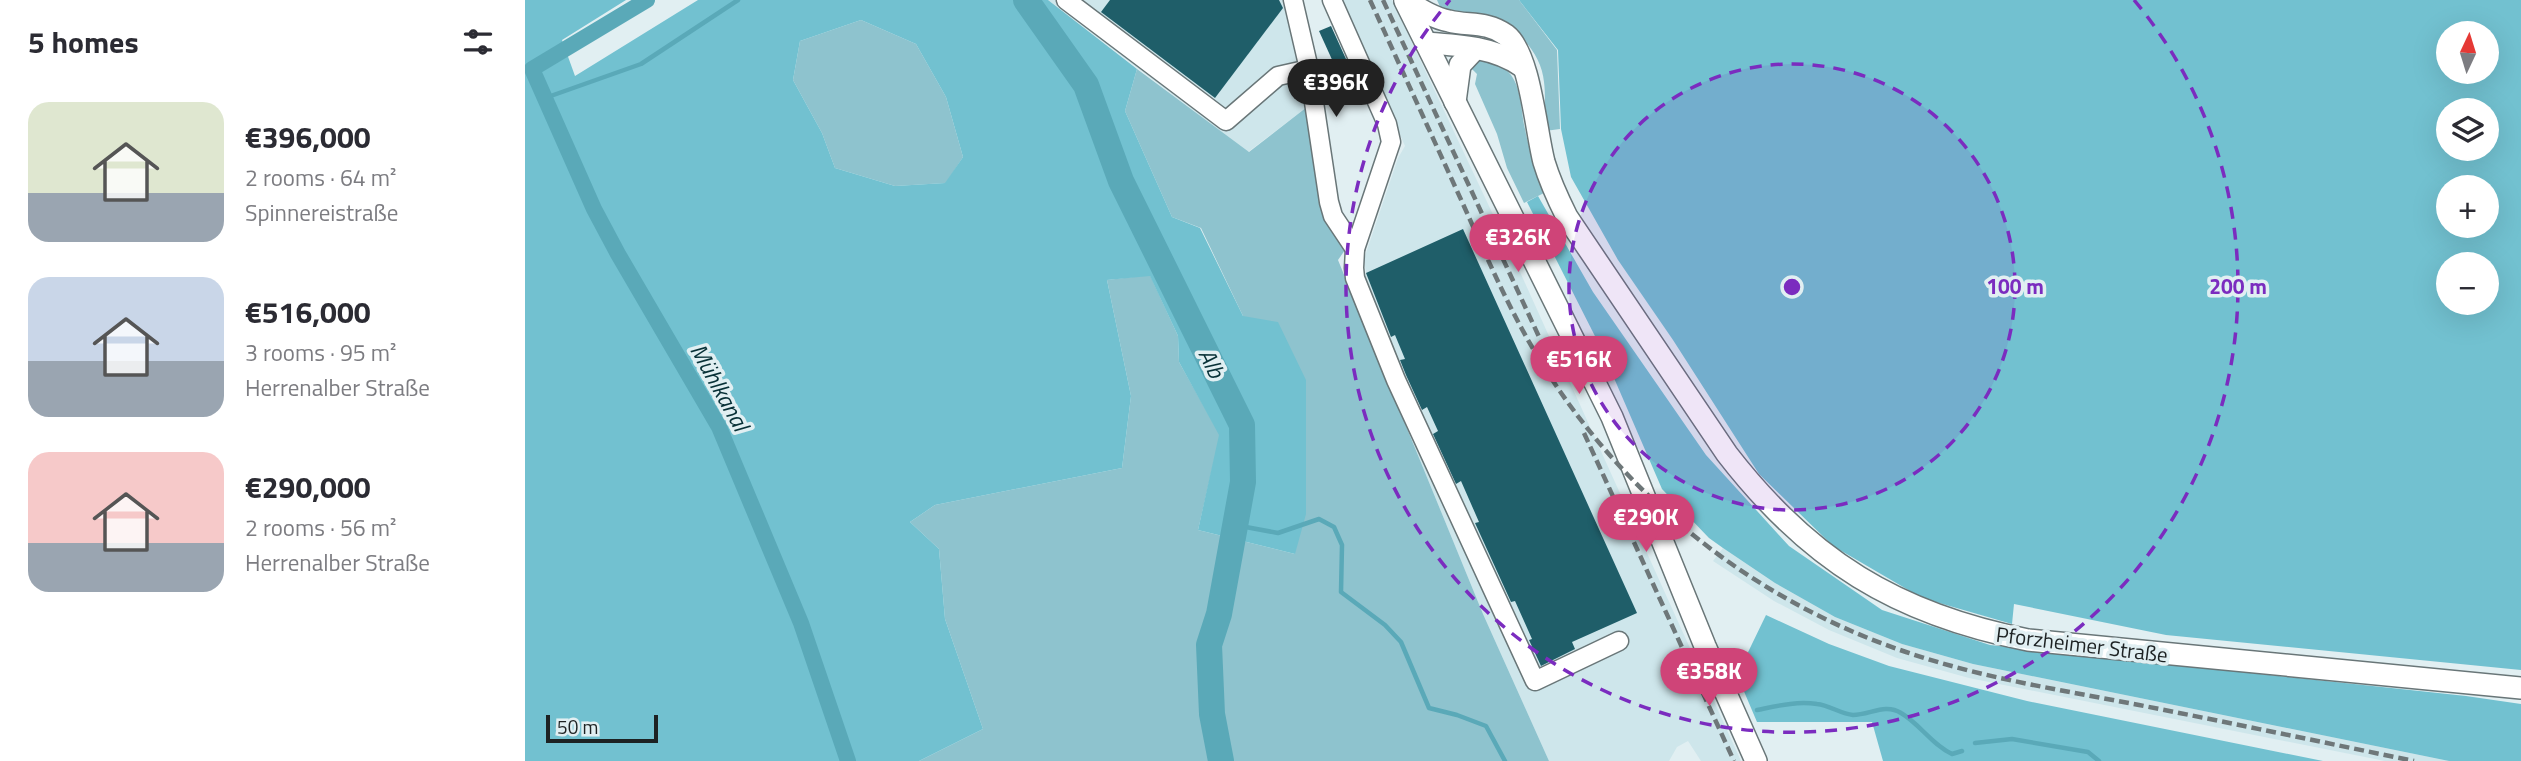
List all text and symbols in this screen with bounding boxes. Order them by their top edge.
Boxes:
text: 5 homes [28,19,139,65]
north arrow [2436,21,2499,84]
map controls [2436,21,2499,315]
icon: filters [459,23,497,61]
pin: €396K [1287,60,1385,119]
text: €396K [1303,64,1369,99]
button: layers [2436,98,2499,161]
text: €396,000 [245,114,371,160]
icon: home [84,130,168,214]
text: 2 rooms · 64 m² [245,160,396,195]
button: + [2436,175,2499,238]
text: Spinnereistraße [245,195,398,230]
pin: €326K [1469,215,1567,274]
text: €326K [1485,219,1551,254]
button: − [2436,252,2499,315]
text: 100 m [1986,270,2044,302]
text: 200 m [2209,270,2267,302]
centre of rings [1780,275,1804,299]
text: €516,000 [245,289,371,335]
icon: home [84,305,168,389]
text: 3 rooms · 95 m² [245,335,396,370]
pin: €516K [1530,336,1628,396]
water label: Mühlkanal [682,337,760,440]
text: €516K [1546,341,1612,376]
water label: Alb [1190,342,1235,385]
text: Herrenalber Straße [245,370,430,405]
text: €290,000 [245,464,371,510]
icon: home [84,480,168,564]
pin: €290K [1597,494,1695,554]
text: €290K [1613,499,1679,534]
text: 2 rooms · 56 m² [245,510,396,545]
text: Herrenalber Straße [245,545,430,580]
street label: Pforzheimer Straße [1994,618,2170,670]
pin: €358K [1660,648,1758,708]
text: €358K [1676,653,1742,688]
scale bar [546,712,658,744]
text: 50 m [557,712,598,741]

